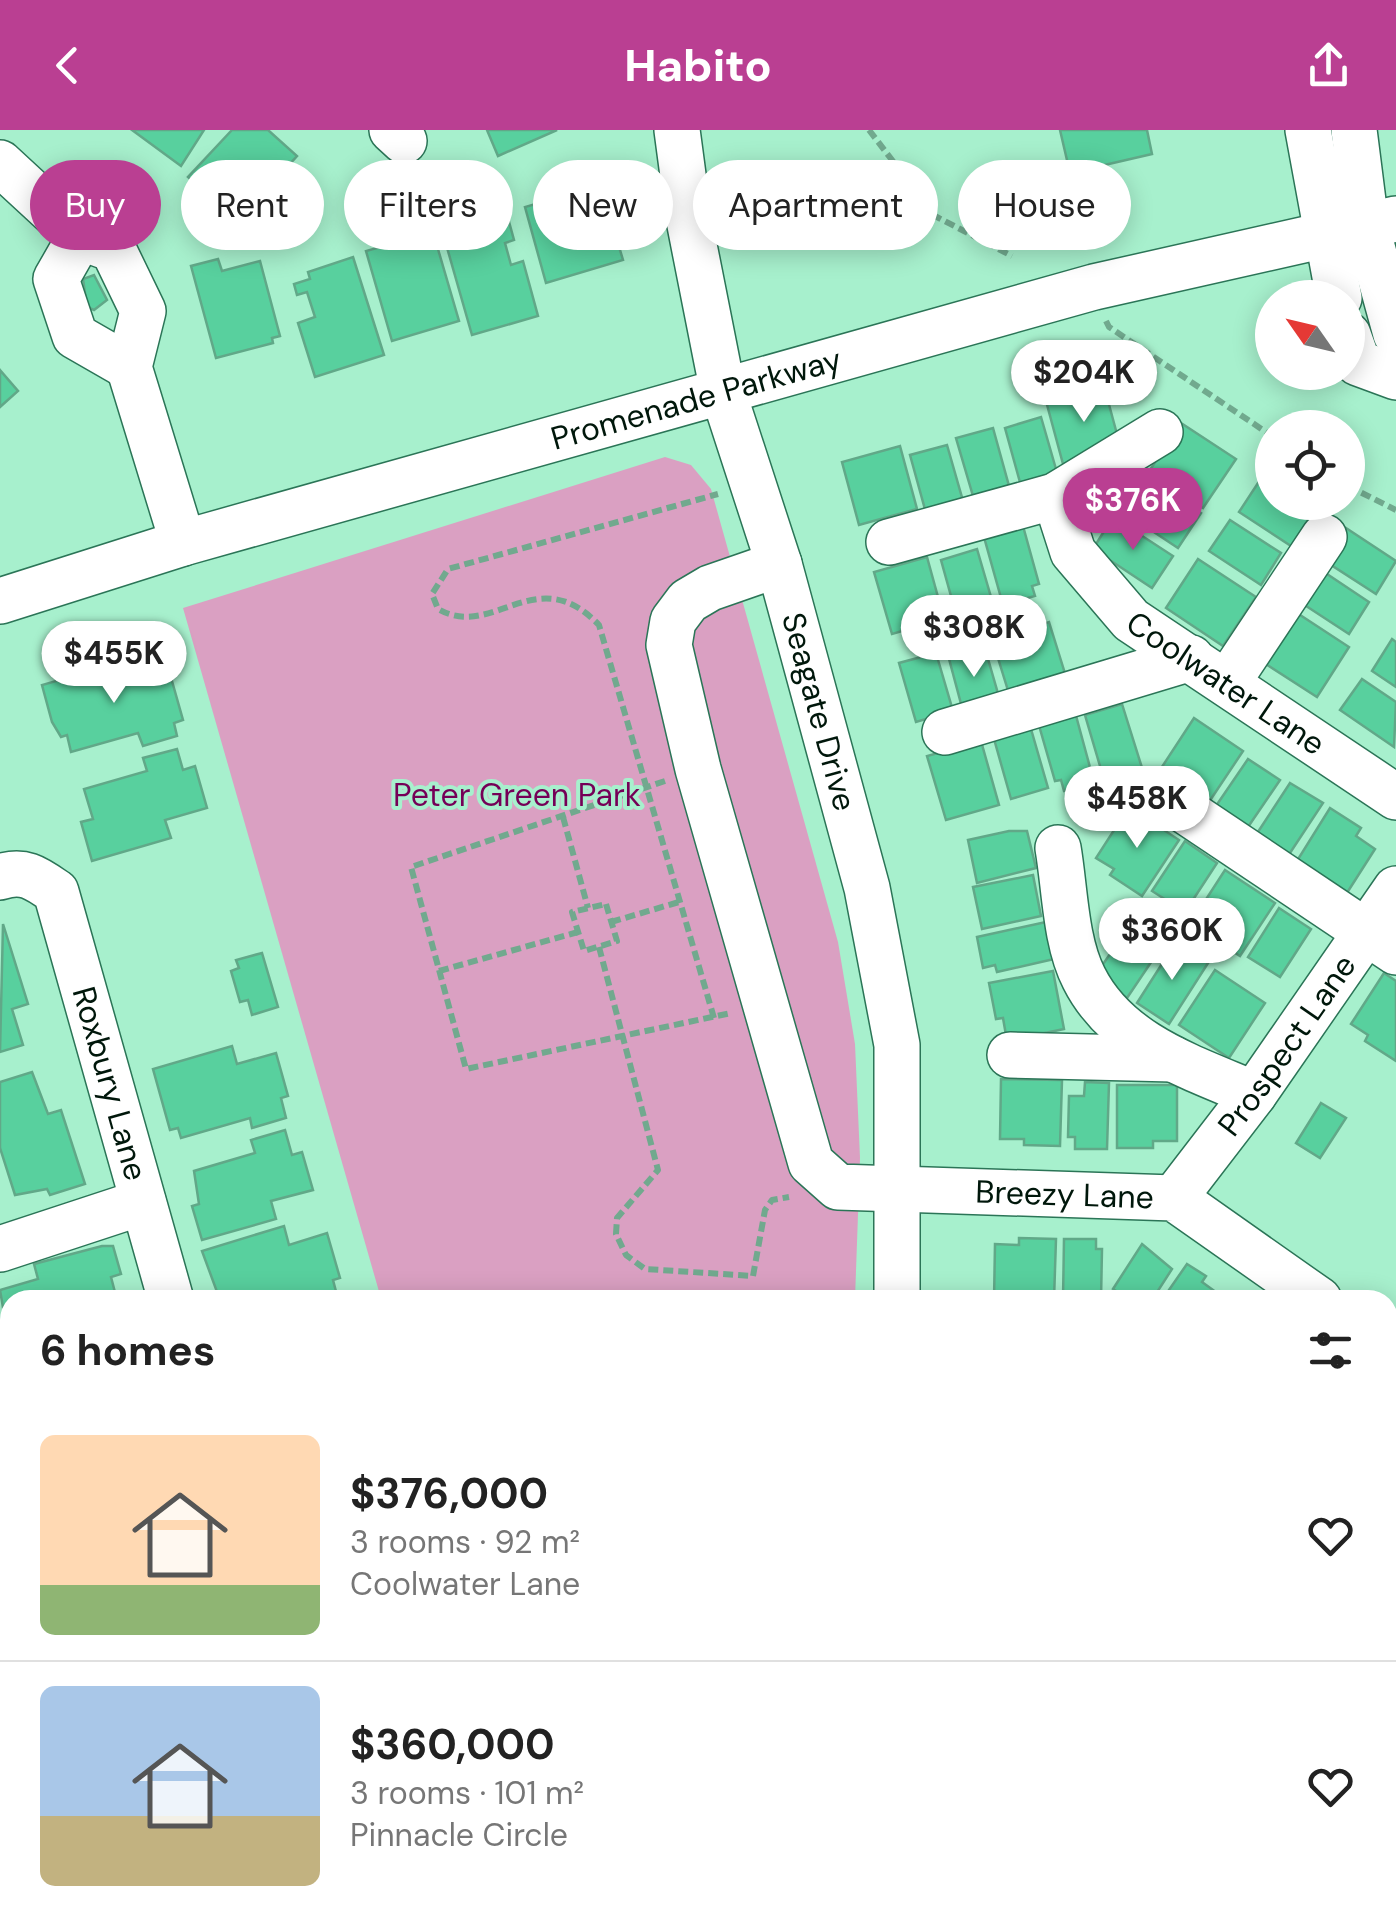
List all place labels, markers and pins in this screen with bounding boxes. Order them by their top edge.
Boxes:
pin: $204K [1014,340,1154,425]
pin: $376K [1063,468,1203,553]
pin: $308K [904,595,1044,680]
pin: $455K [44,621,184,706]
pin: $458K [1067,766,1207,851]
pin: $360K [1102,898,1242,983]

